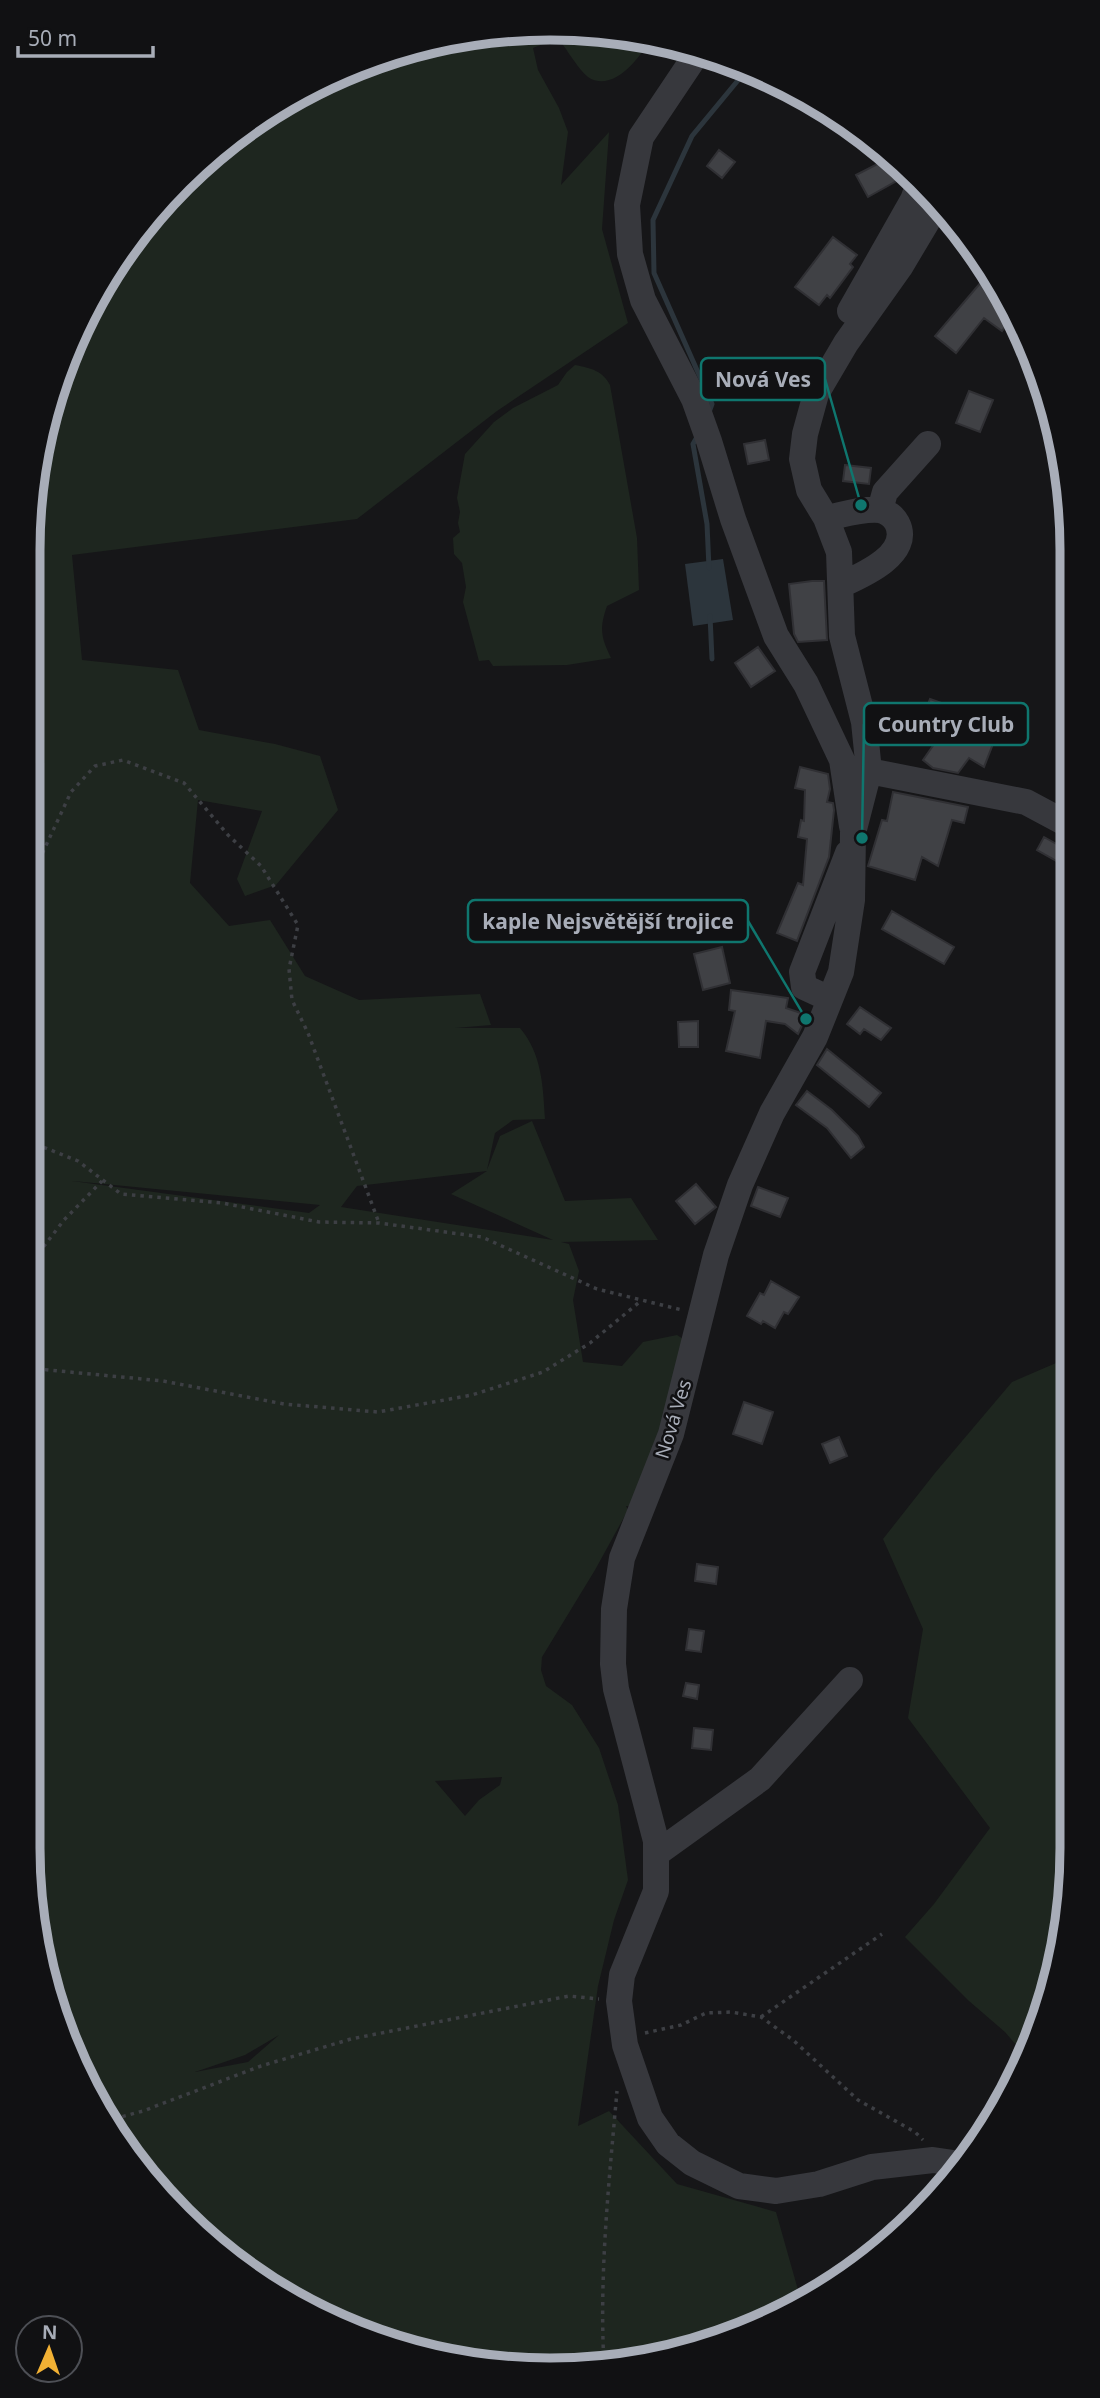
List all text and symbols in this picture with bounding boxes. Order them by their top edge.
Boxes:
scale bar [18,14,152,58]
text: 50 m [28,24,77,52]
callout: Nová Ves [701,358,825,400]
text: Nová Ves [715,365,811,393]
callout: Country Club [864,703,1028,745]
text: Country Club [878,710,1014,738]
callout: kaple Nejsvětější trojice [468,900,748,942]
text: kaple Nejsvětější trojice [482,907,734,935]
street label: Nová Ves [649,1376,697,1462]
north arrow [14,2314,84,2384]
text: N [41,2319,58,2345]

